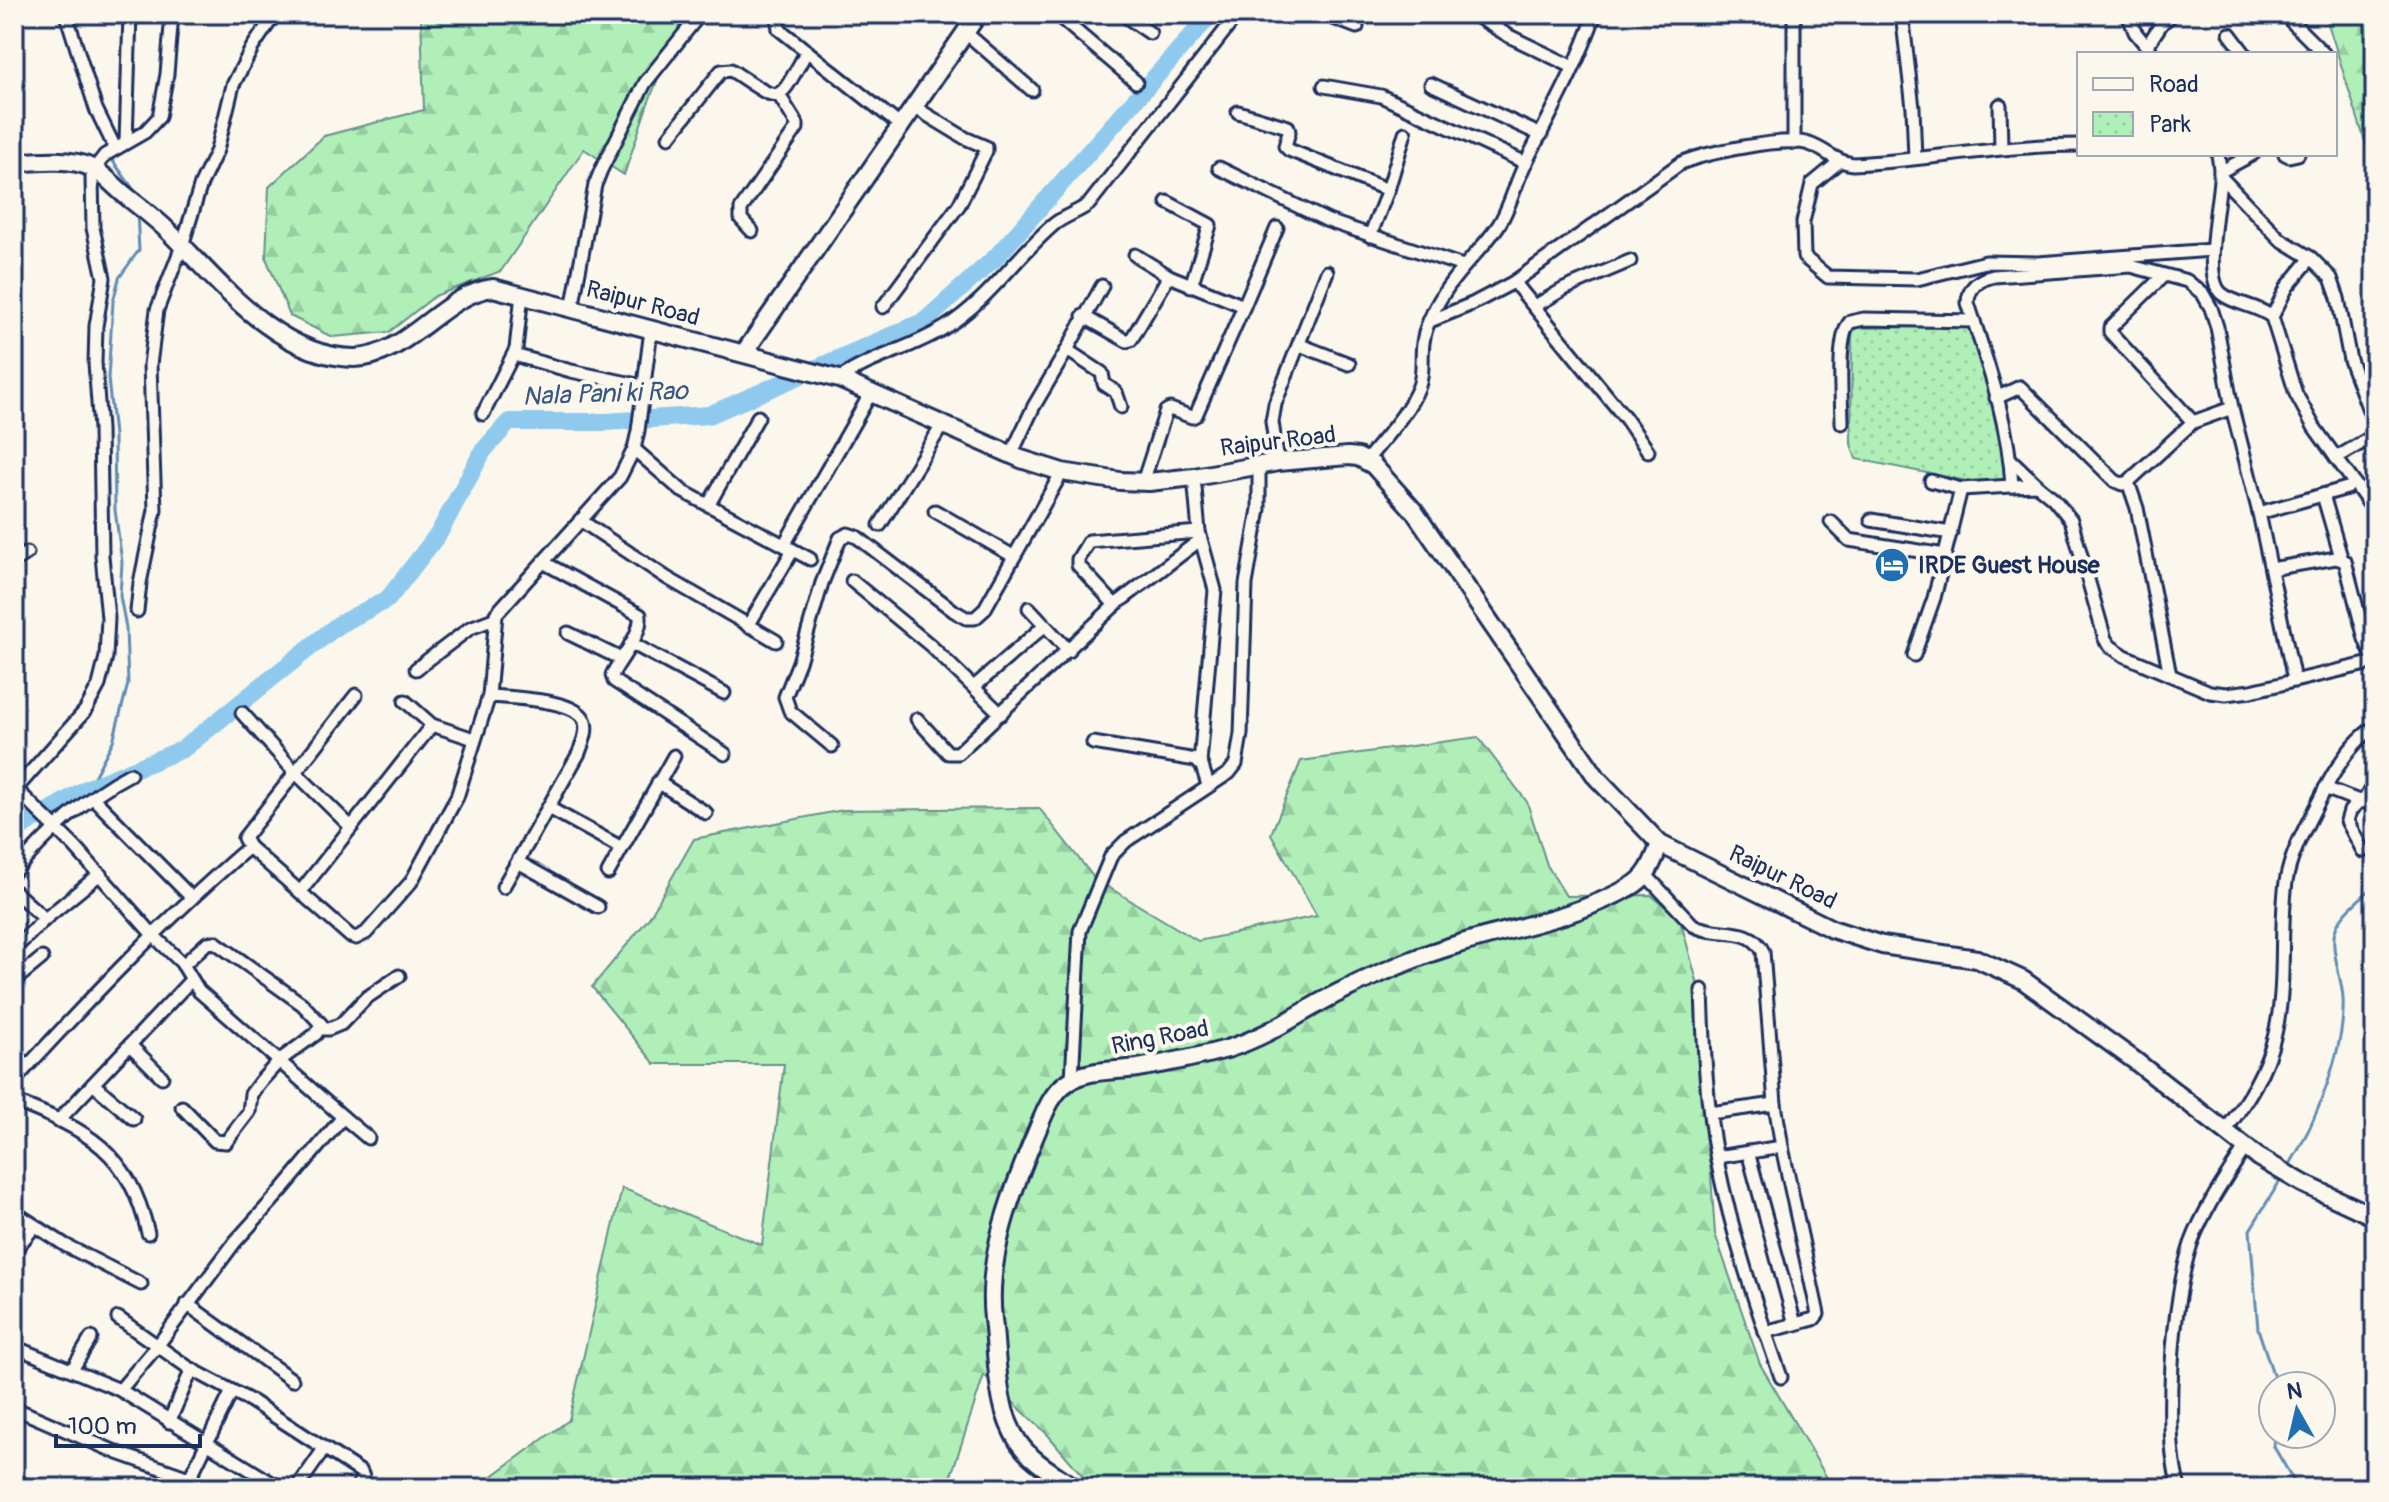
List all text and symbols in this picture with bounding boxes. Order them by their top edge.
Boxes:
legend [2077,52,2337,156]
text: Road [2149,70,2199,99]
text: Park [2149,110,2191,139]
street label: Raipur Road [583,274,703,333]
water label: Nala Pani ki Rao [522,375,690,413]
street label: Raipur Road [1219,420,1338,463]
hotel icon: IRDE Guest House [1873,546,1911,584]
place label: IRDE Guest House [1918,551,2101,580]
street label: Raipur Road [1724,839,1841,916]
street label: Ring Road [1109,1014,1211,1061]
north arrow [2257,1370,2337,1450]
text: N [2285,1376,2304,1406]
scale bar [56,1398,200,1448]
text: 100 m [68,1412,137,1441]

